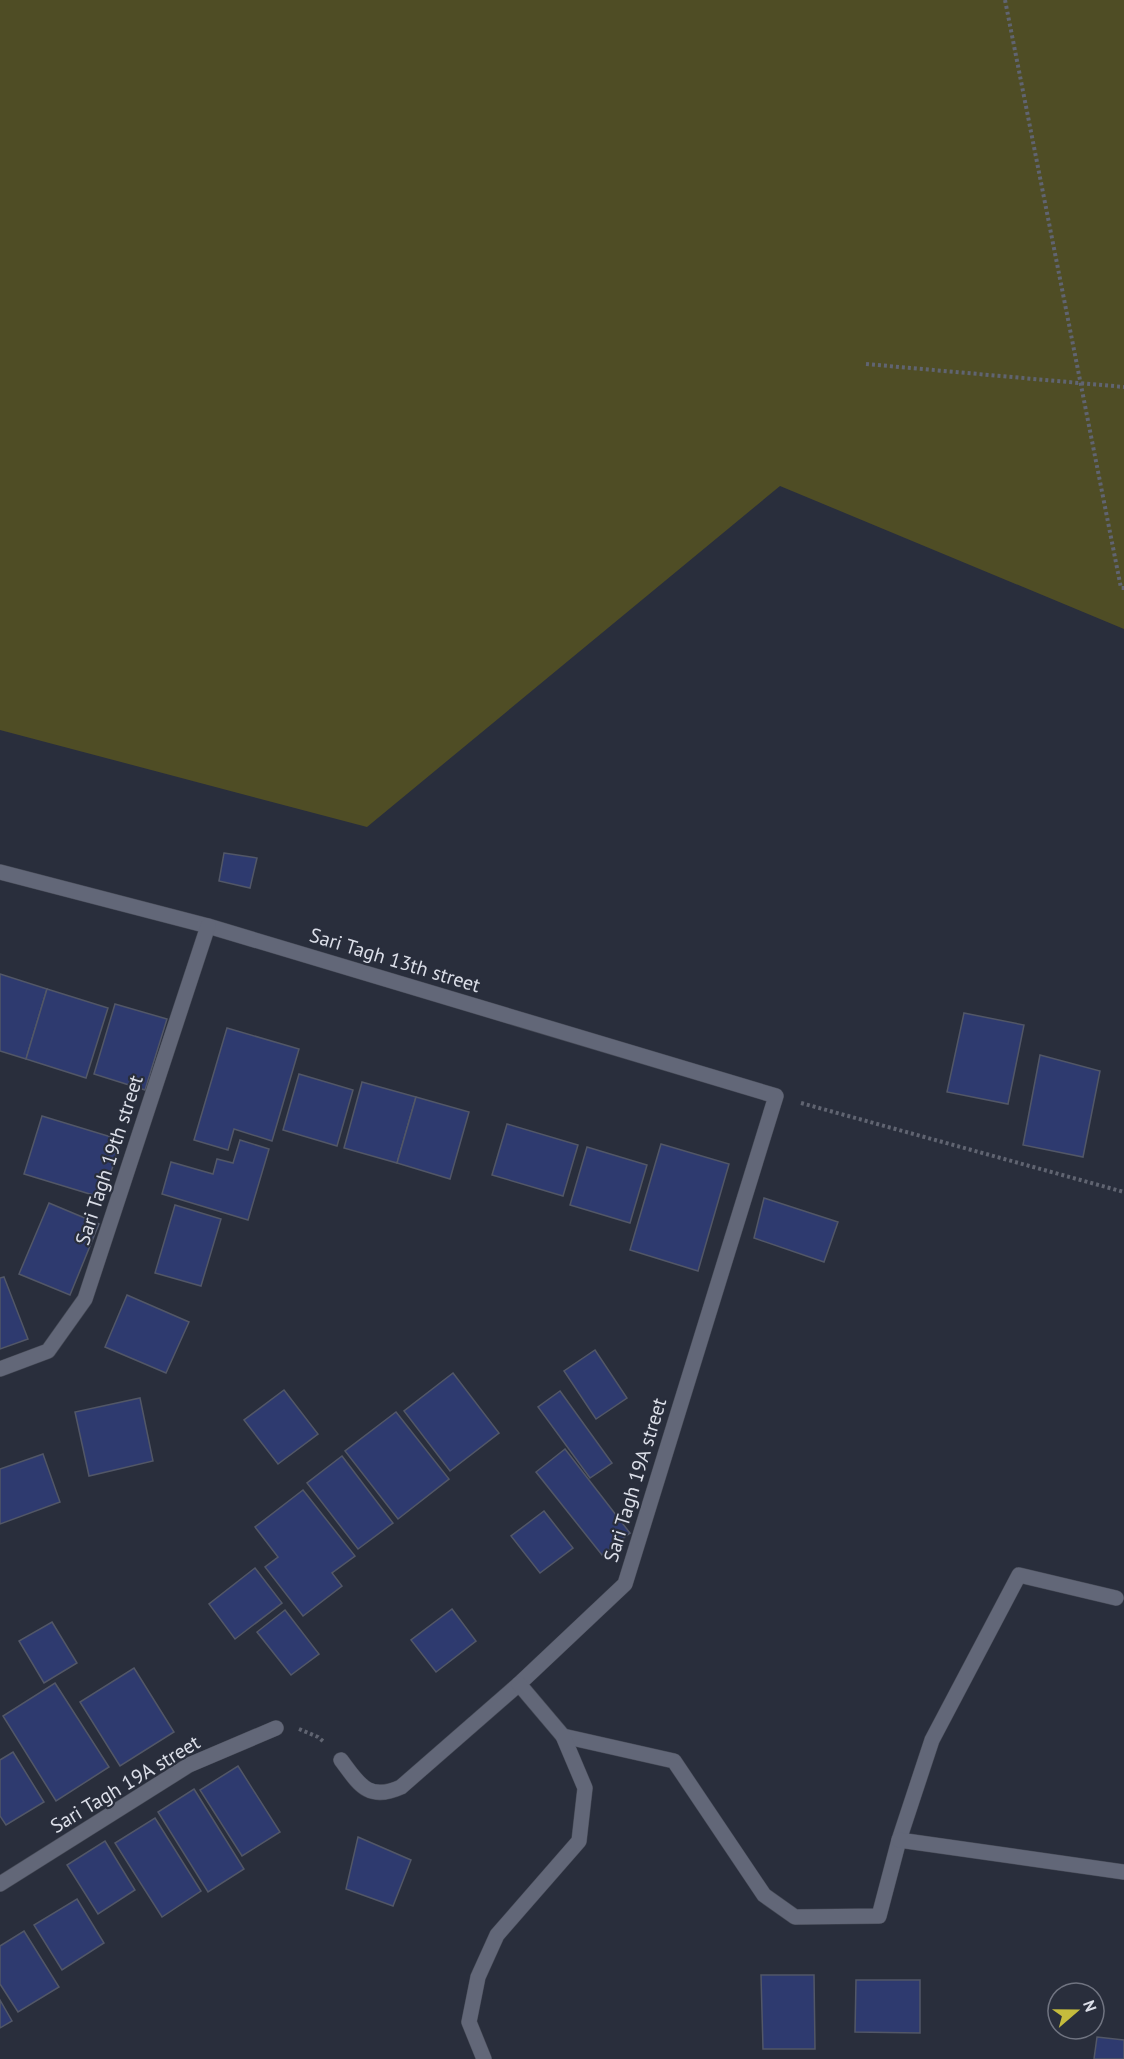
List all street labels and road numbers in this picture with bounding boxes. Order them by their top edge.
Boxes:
street label: Sari Tagh 13th street [307,922,484,998]
street label: Sari Tagh 19th street [69,1072,149,1248]
street label: Sari Tagh 19A street [598,1395,672,1565]
street label: Sari Tagh 19A street [45,1729,205,1839]

